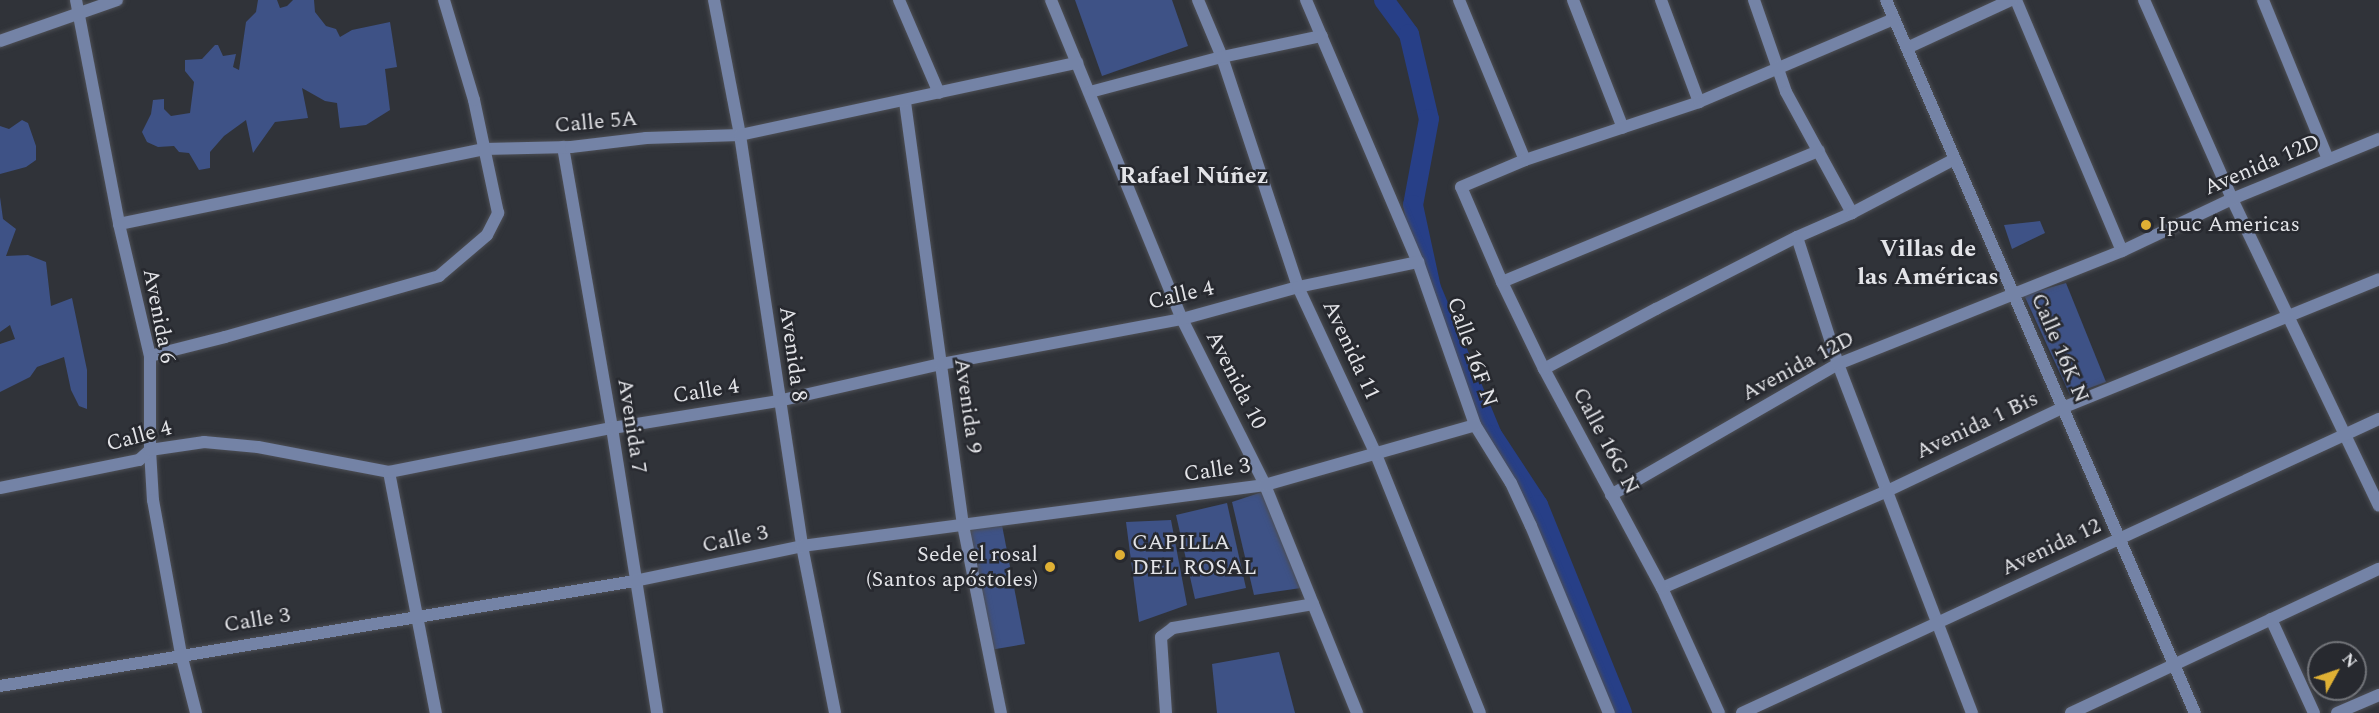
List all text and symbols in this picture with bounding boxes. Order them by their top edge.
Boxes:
street label: Calle 5A [553,105,639,139]
street label: Avenida 12D [2200,129,2324,201]
district label: Rafael Núñez [1119,163,1269,191]
place label: Ipuc Americas [2158,212,2300,238]
marker: Ipuc Americas [2139,218,2153,232]
district label: Villas de las Américas [1857,236,1999,292]
street label: Avenida 6 [137,266,181,366]
street label: Calle 4 [1146,275,1216,315]
street label: Calle 16K N [2025,289,2095,407]
street label: Calle 16F N [1441,294,1503,410]
street label: Avenida 11 [1316,296,1386,404]
street label: Avenida 8 [773,305,813,403]
street label: Avenida 12D [1737,325,1859,407]
street label: Avenida 10 [1200,326,1272,434]
street label: Avenida 9 [948,357,988,455]
street label: Calle 4 [671,373,741,409]
street label: Avenida 7 [611,377,653,475]
street label: Calle 16G N [1567,383,1645,499]
street label: Avenida 1 Bis [1911,385,2043,465]
street label: Calle 4 [103,415,175,457]
street label: Calle 3 [1182,452,1252,488]
street label: Avenida 12 [1997,512,2105,582]
street label: Calle 3 [700,519,770,559]
place label: CAPILLA DEL ROSAL [1132,529,1257,580]
place label: Sede el rosal (Santos apóstoles) [866,541,1038,592]
marker: CAPILLA DEL ROSAL [1113,548,1127,562]
marker: Sede el rosal (Santos apóstoles) [1043,560,1057,574]
street label: Calle 3 [222,602,292,638]
north arrow [2307,641,2367,701]
text: N [2336,648,2363,673]

